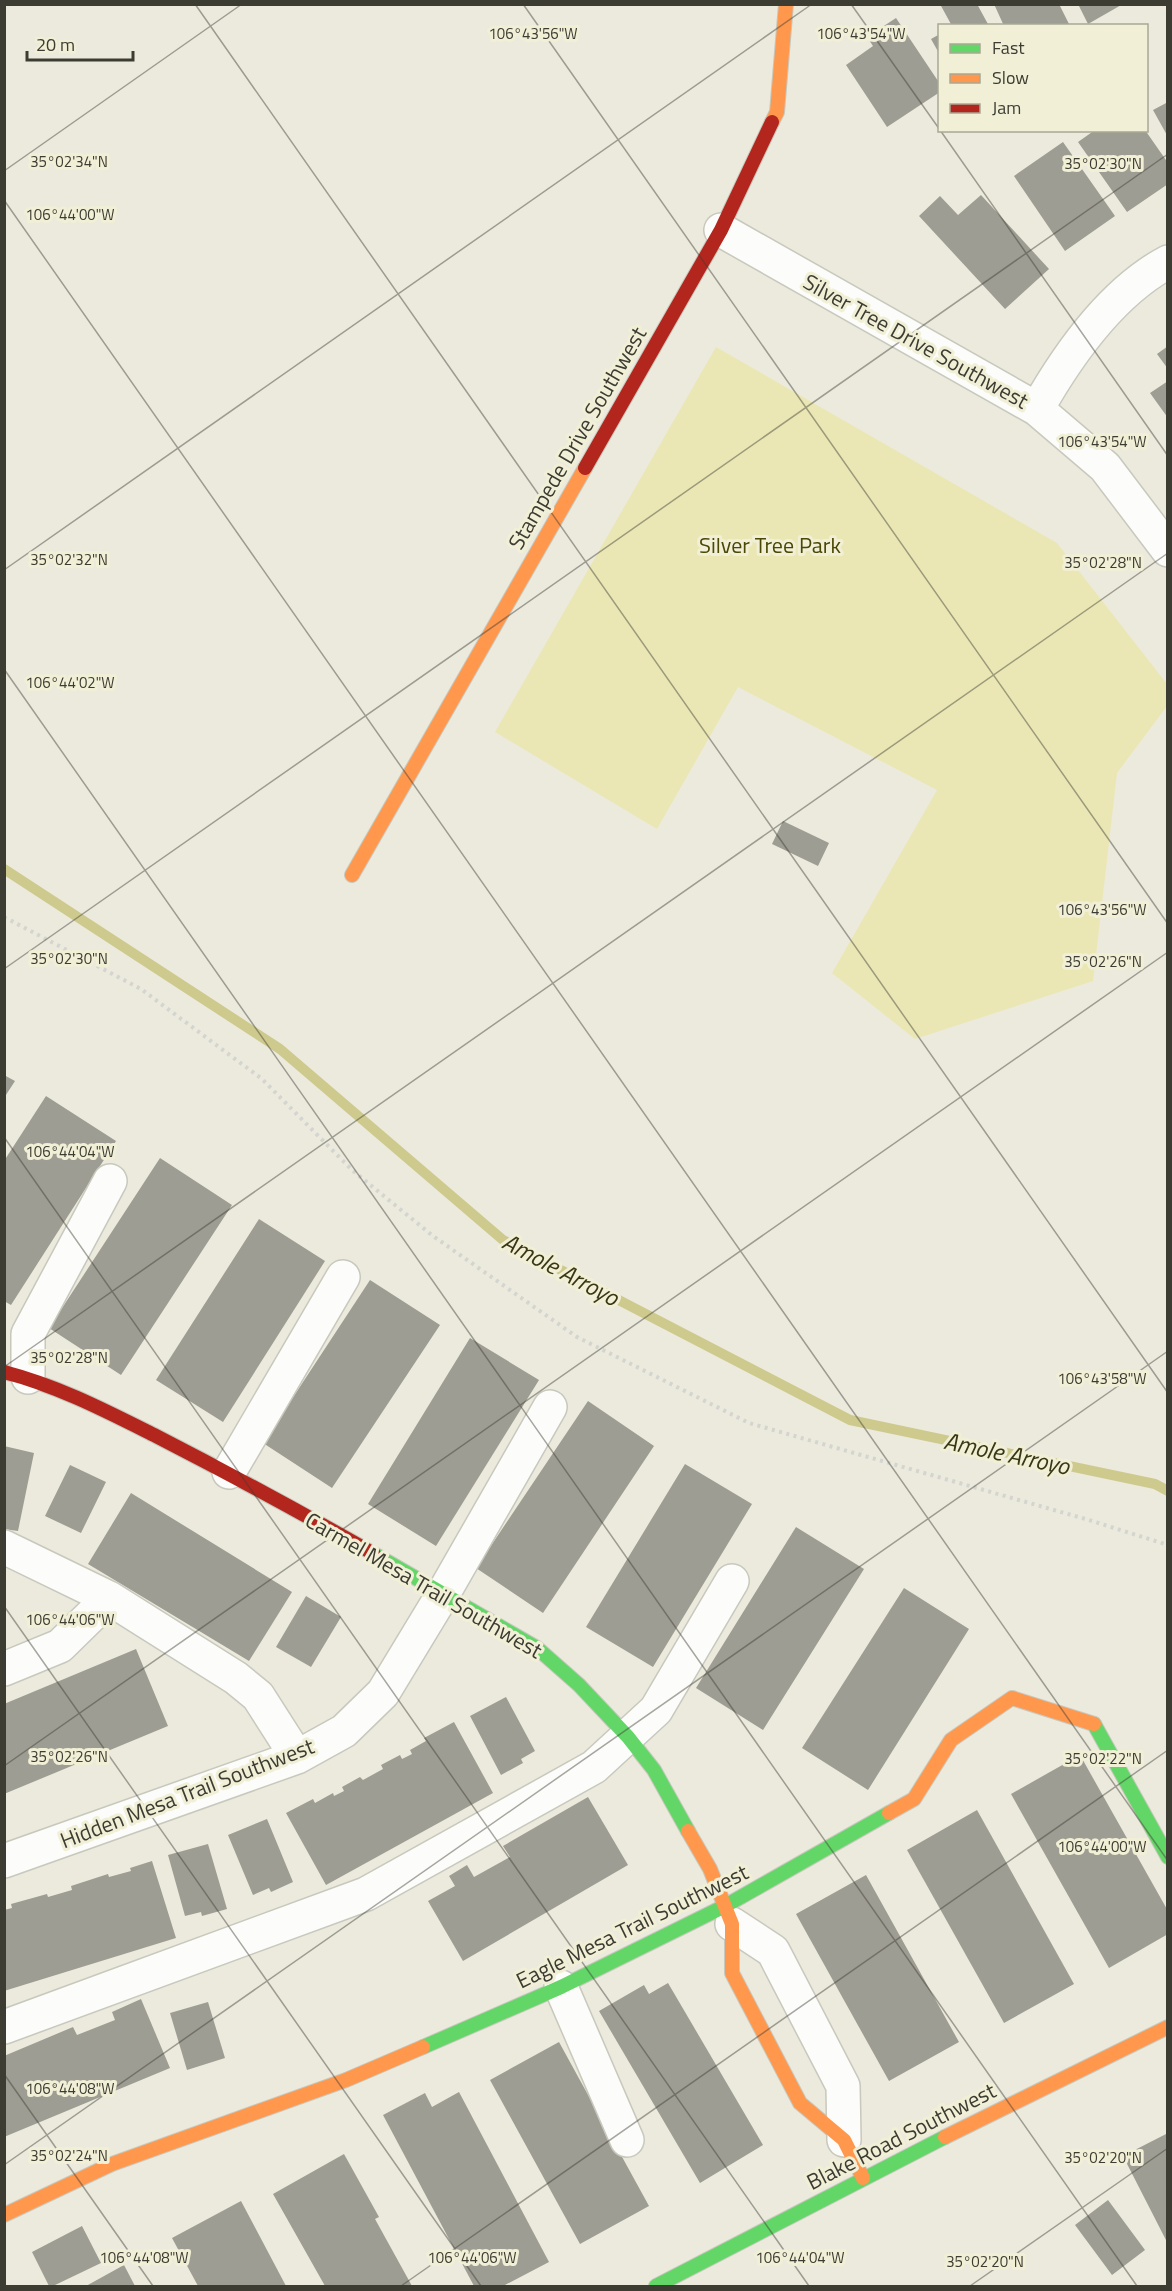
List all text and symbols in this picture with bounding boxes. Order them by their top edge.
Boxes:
text: 106°43'56"W [488,22,578,45]
text: 106°43'54"W [816,22,906,45]
scale bar [27,24,134,62]
legend [938,24,1148,132]
text: 20 m [36,31,75,58]
text: Fast [992,34,1025,61]
text: Slow [992,64,1029,91]
text: Jam [992,94,1021,121]
text: 35°02'34"N [30,150,108,173]
text: 35°02'30"N [1064,152,1142,175]
text: 106°44'00"W [25,203,115,226]
street label: Silver Tree Drive Southwest [797,265,1035,417]
street label: Stampede Drive Southwest [499,320,655,556]
text: 106°43'54"W [1057,430,1147,453]
park label: Silver Tree Park [699,528,841,562]
text: 35°02'32"N [30,548,108,571]
text: 35°02'28"N [1064,551,1142,574]
text: 106°44'02"W [25,671,115,694]
text: 106°43'56"W [1057,898,1147,921]
text: 35°02'30"N [30,947,108,970]
text: 35°02'26"N [1064,950,1142,973]
text: 106°44'04"W [25,1140,115,1163]
water label: Amole Arroyo [496,1223,627,1315]
text: 35°02'28"N [30,1346,108,1369]
text: 106°43'58"W [1057,1367,1147,1390]
water label: Amole Arroyo [941,1422,1074,1484]
street label: Carmel Mesa Trail Southwest [299,1503,549,1667]
text: 106°44'06"W [25,1608,115,1631]
street label: Hidden Mesa Trail Southwest [55,1729,319,1857]
text: 35°02'26"N [30,1745,108,1768]
text: 35°02'22"N [1064,1747,1142,1770]
text: 106°44'00"W [1057,1835,1147,1858]
street label: Eagle Mesa Trail Southwest [510,1855,754,1997]
street label: Blake Road Southwest [800,2073,1002,2199]
text: 106°44'08"W [25,2077,115,2100]
text: 35°02'24"N [30,2144,108,2167]
text: 35°02'20"N [1064,2146,1142,2169]
text: 106°44'08"W [99,2246,189,2269]
text: 106°44'06"W [427,2246,517,2269]
text: 106°44'04"W [755,2246,845,2269]
text: 35°02'20"N [946,2250,1024,2273]

